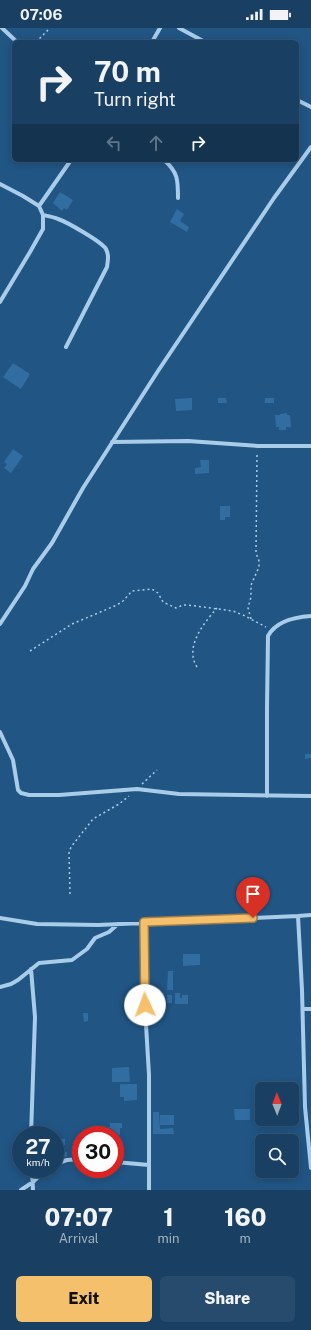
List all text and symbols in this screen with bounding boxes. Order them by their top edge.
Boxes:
text: 07:06 [20,6,62,23]
text: 70 m [94,55,161,88]
icon: right [28,56,80,108]
text: Turn right [94,89,176,110]
icon: left [103,132,125,154]
icon: ahead [145,132,167,154]
icon: right [187,132,209,154]
pin [236,877,270,918]
icon: arrive [242,883,264,905]
position arrow [124,984,166,1026]
north arrow [255,1082,299,1126]
map controls [255,1082,299,1178]
speed limit sign: 30 [72,1126,124,1178]
button: search [255,1134,299,1178]
text: 27 [25,1135,51,1159]
text: km/h [26,1156,50,1168]
text: 07:07 [44,1203,113,1231]
text: 1 [163,1203,174,1231]
text: 160 [224,1203,267,1231]
text: Arrival [59,1231,99,1246]
text: min [157,1231,179,1246]
text: m [240,1231,251,1246]
button: Exit [16,1276,152,1322]
button: Share [160,1276,295,1322]

